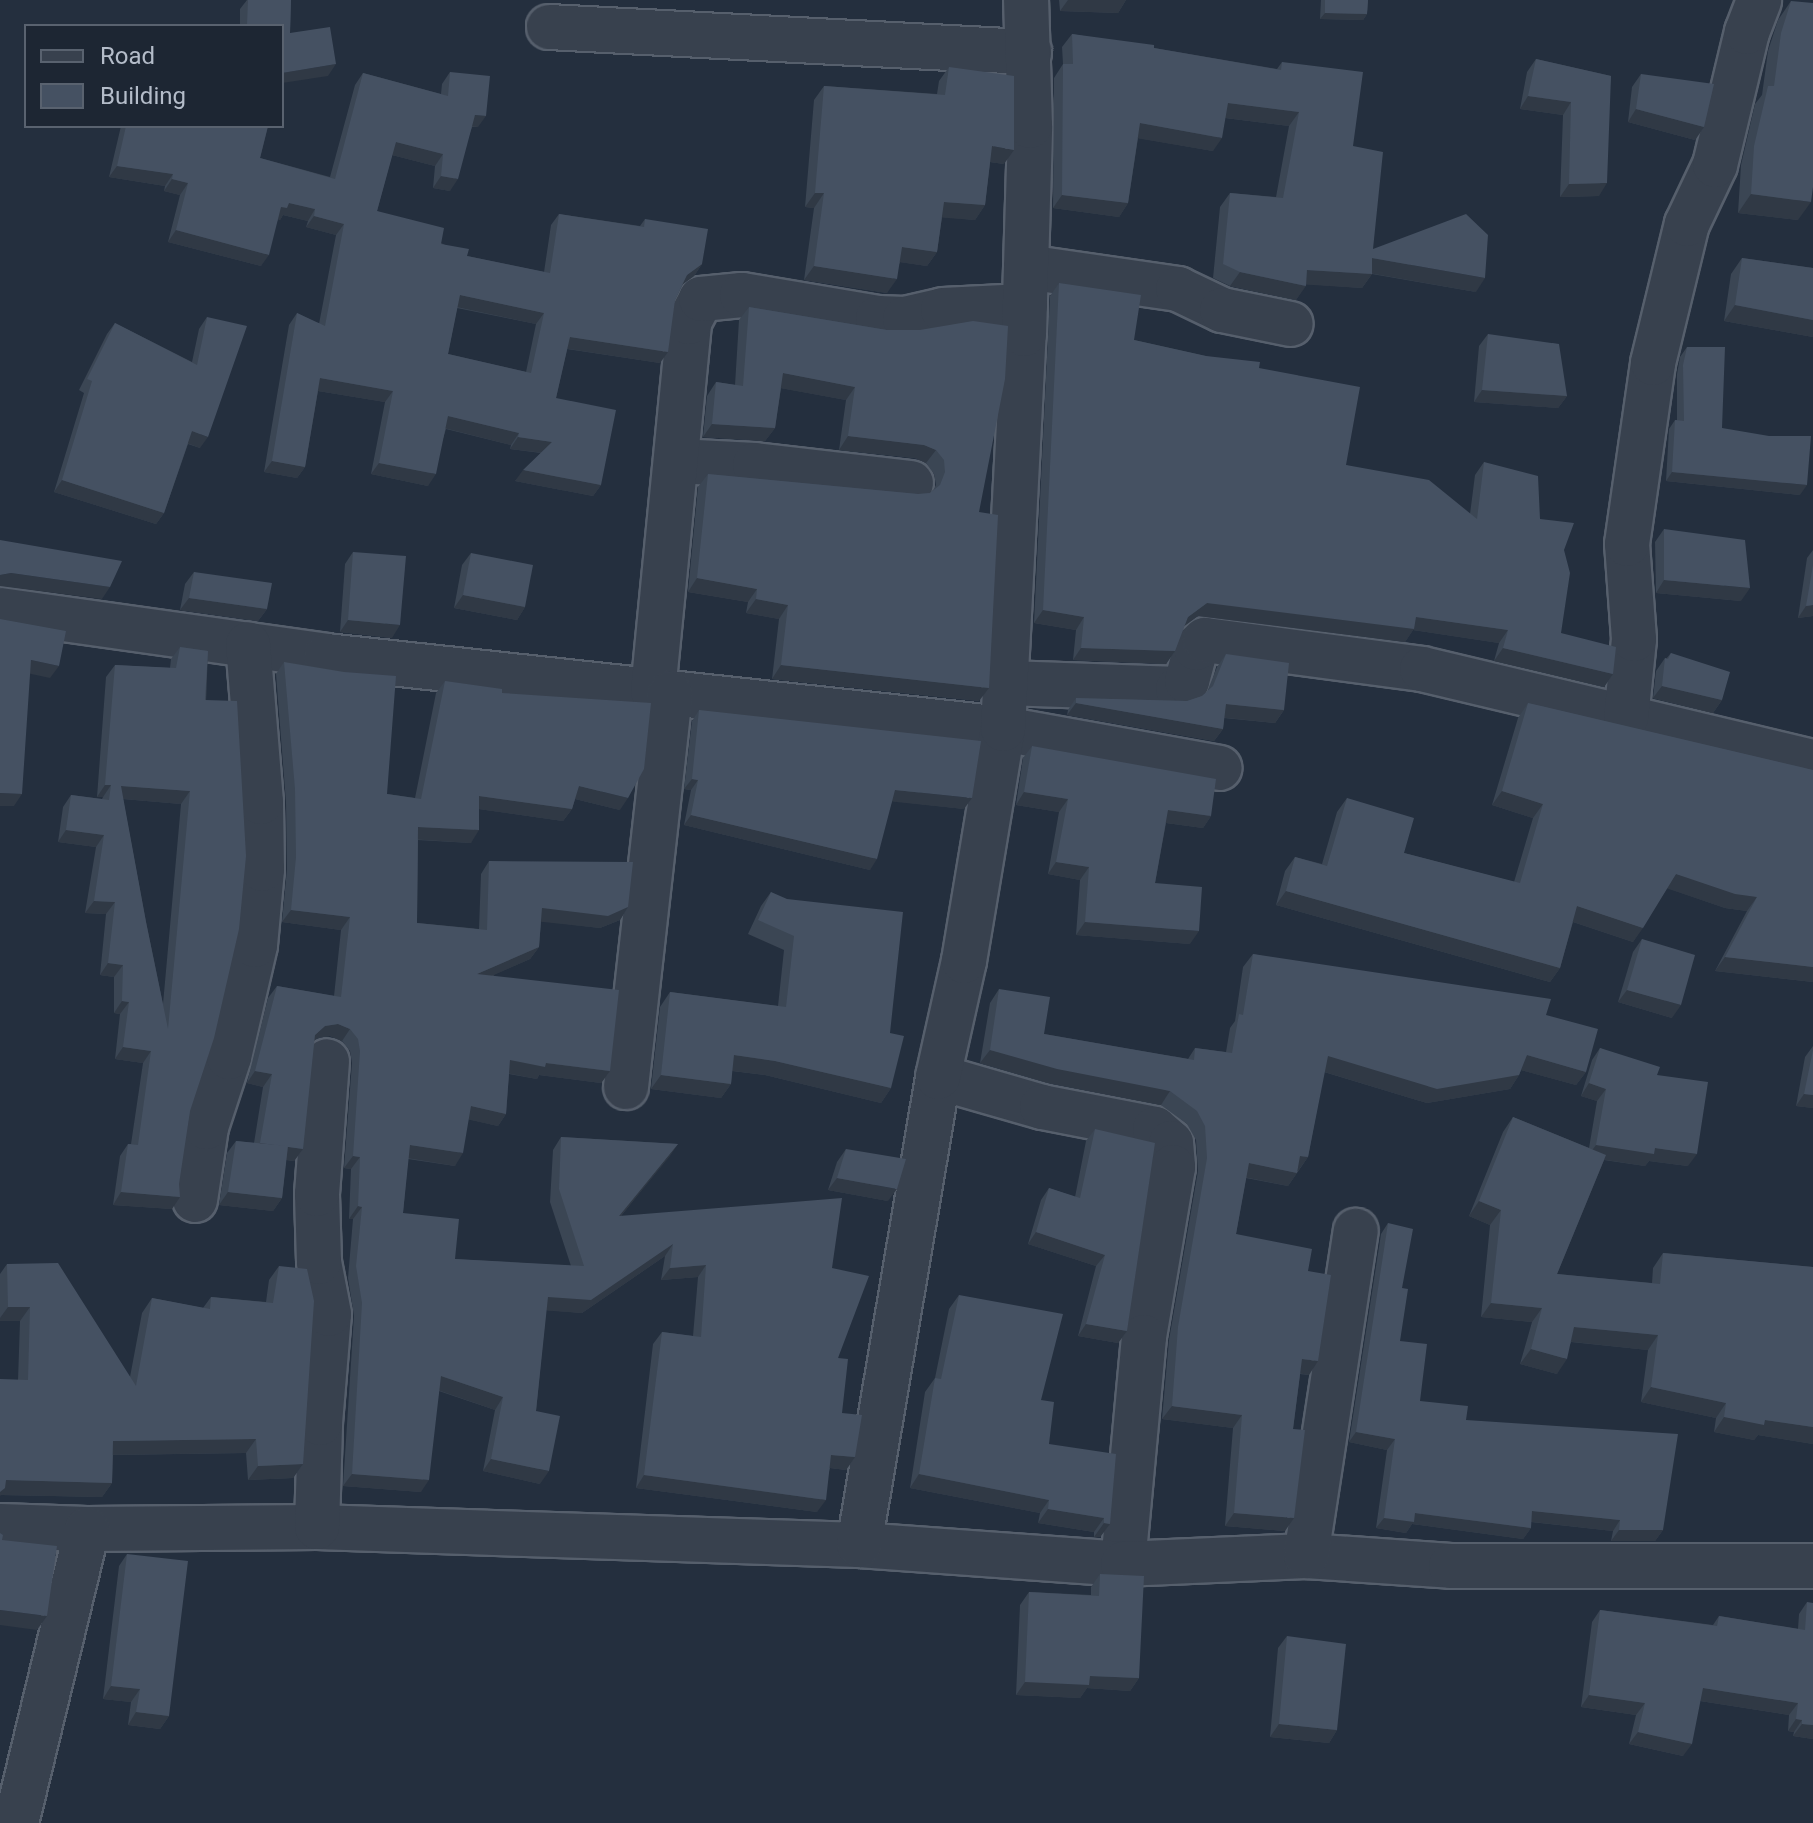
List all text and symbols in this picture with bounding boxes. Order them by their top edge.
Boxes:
legend [24,24,284,128]
text: Road [100,42,155,70]
text: Building [100,82,186,110]

